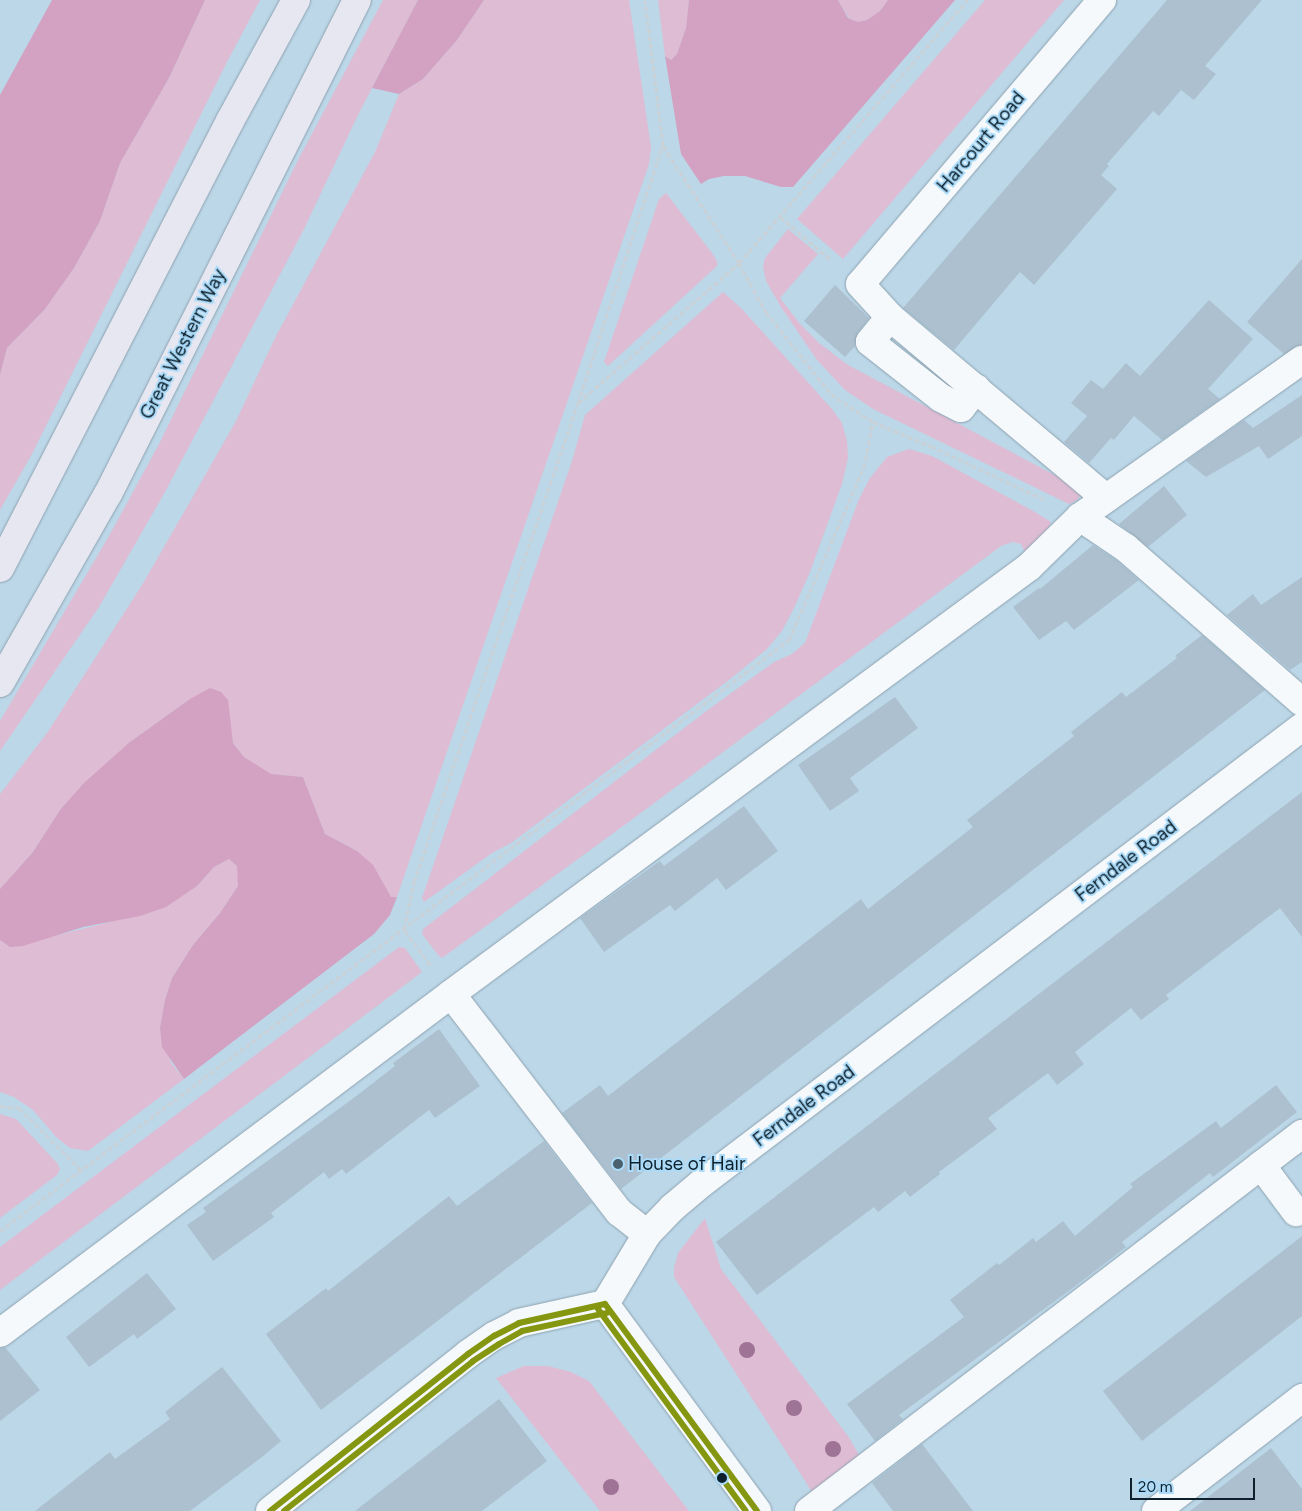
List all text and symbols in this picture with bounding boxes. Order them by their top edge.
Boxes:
street label: Harcourt Road [932,87,1030,197]
street label: Great Western Way [135,265,231,423]
street label: Ferndale Road [1071,815,1181,907]
street label: Ferndale Road [749,1060,859,1152]
place label: House of Hair [628,1153,745,1175]
marker: House of Hair [612,1158,624,1170]
scale bar [1132,1468,1257,1500]
unlabelled marker [717,1473,727,1483]
text: 20 m [1138,1478,1172,1496]

